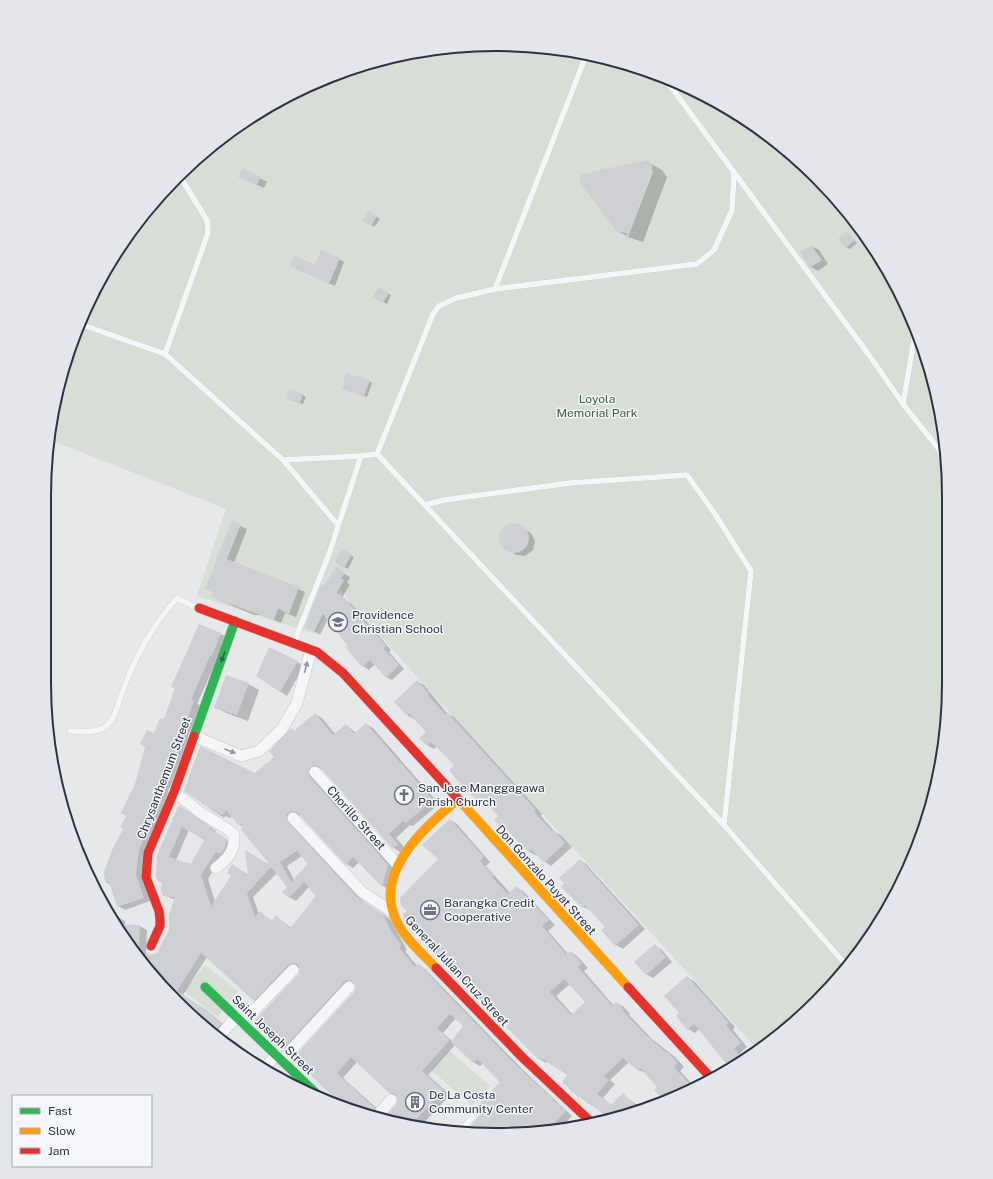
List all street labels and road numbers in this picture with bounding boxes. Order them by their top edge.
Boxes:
street label: Chrysanthemum Street [134,715,194,841]
street label: Chorillo Street [324,783,389,853]
street label: Don Gonzalo Puyat Street [493,822,599,938]
street label: General Julian Cruz Street [402,913,512,1029]
street label: Saint Joseph Street [229,992,317,1078]

